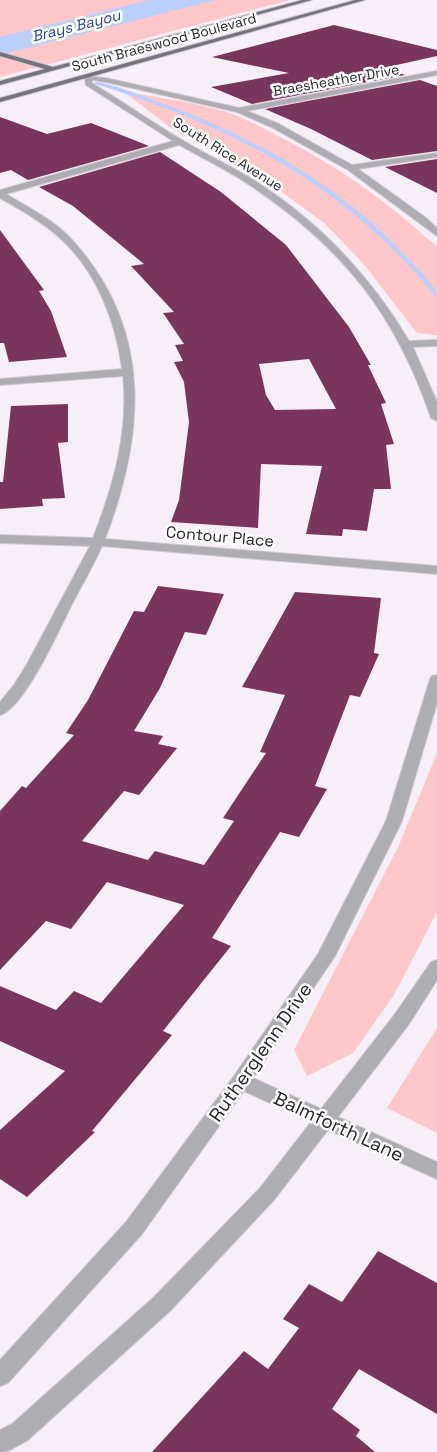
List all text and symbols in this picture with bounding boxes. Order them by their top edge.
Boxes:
water label: Brays Bayou [30,5,123,46]
street label: South Braeswood Boulevard [70,9,258,75]
street label: Braesheather Drive [271,60,401,100]
street label: South Rice Avenue [170,113,286,195]
street label: Contour Place [165,521,275,552]
street label: Rutherglenn Drive [203,978,318,1127]
street label: Balmforth Lane [270,1085,408,1167]

